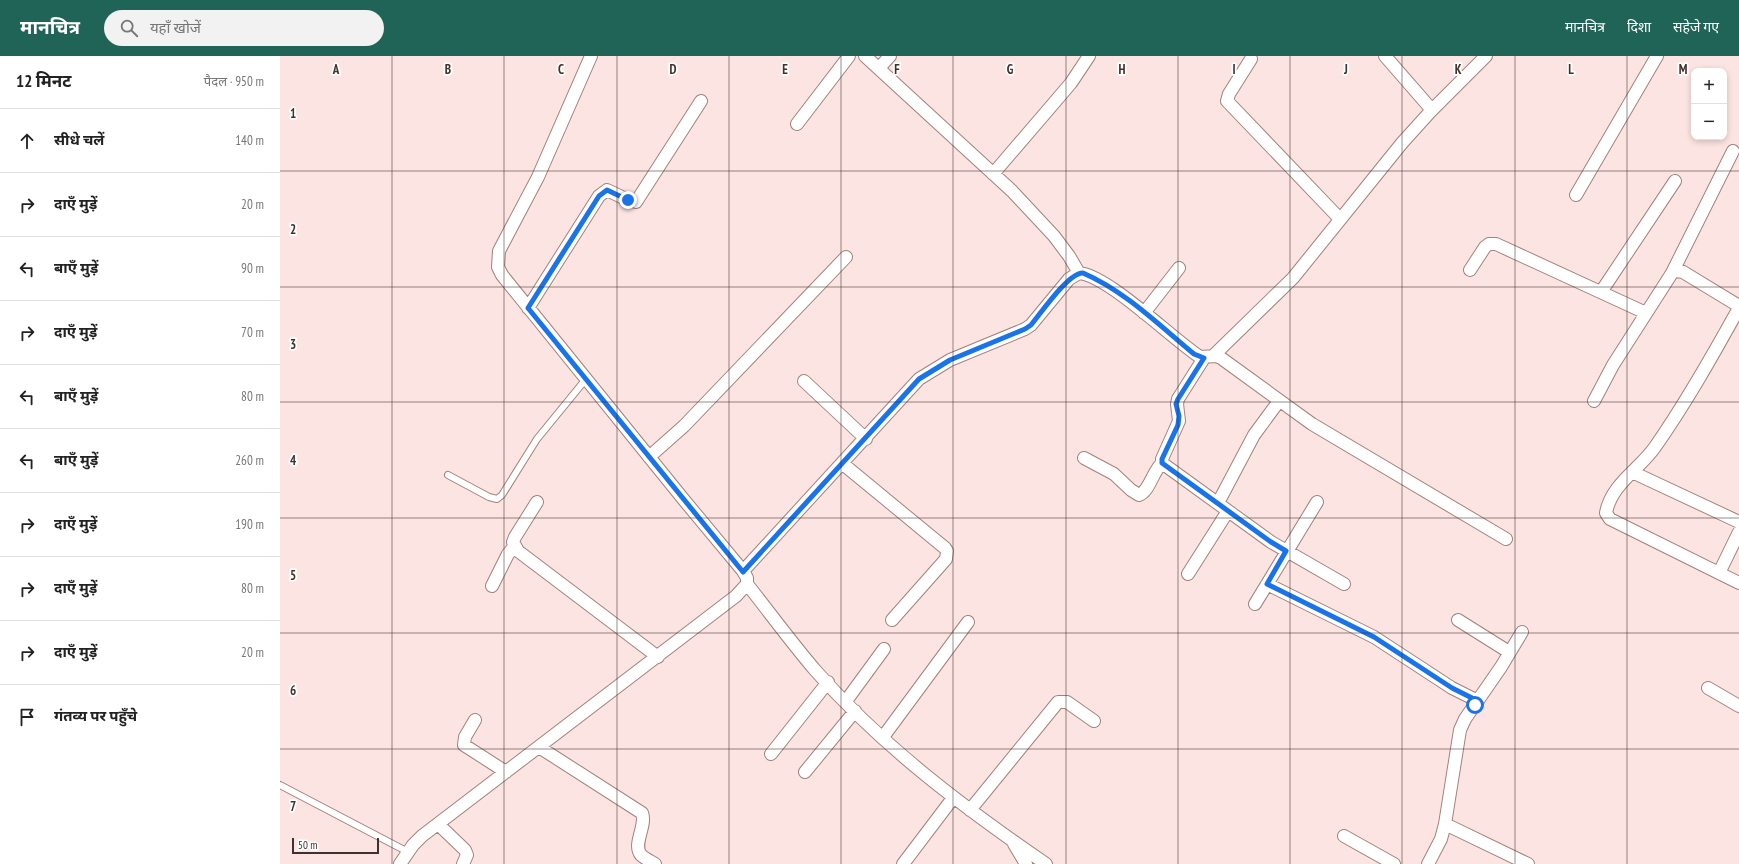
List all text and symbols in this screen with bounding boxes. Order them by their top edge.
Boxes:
search box [104,10,384,46]
text: मानचित्र [20,15,80,39]
icon: search [118,17,140,39]
text: यहाँ खोजें [150,18,201,37]
text: मानचित्र [1565,18,1605,36]
text: दिशा [1627,18,1651,36]
text: सहेजे गए [1673,18,1719,36]
text: A [332,61,340,78]
text: B [445,61,451,78]
text: C [558,61,564,78]
text: D [670,61,677,78]
text: E [782,61,788,78]
text: F [894,61,900,78]
text: G [1007,61,1014,78]
text: H [1119,61,1126,78]
text: I [1232,61,1236,78]
text: J [1343,61,1348,78]
text: K [1455,61,1462,78]
text: L [1568,61,1574,78]
text: M [1679,61,1688,78]
map controls [1691,68,1727,140]
button: + [1691,68,1727,104]
text: 12 मिनट [16,70,71,92]
text: पैदल · 950 m [204,73,264,90]
button: − [1691,104,1727,140]
text: 1 [290,105,296,122]
icon: ahead [16,130,38,152]
text: सीधे चलें [54,130,104,149]
text: 140 m [235,132,264,149]
route end [619,191,637,209]
icon: right [16,194,38,216]
text: दाएँ मुड़ें [54,194,97,213]
text: 20 m [241,196,264,213]
text: 2 [290,221,296,238]
icon: left [16,258,38,280]
text: बाएँ मुड़ें [54,258,98,277]
text: 90 m [241,260,264,277]
icon: right [16,322,38,344]
text: दाएँ मुड़ें [54,322,97,341]
text: 70 m [241,324,264,341]
text: 3 [290,336,296,353]
icon: left [16,386,38,408]
text: बाएँ मुड़ें [54,386,98,405]
text: 80 m [241,388,264,405]
icon: left [16,450,38,472]
text: बाएँ मुड़ें [54,450,98,469]
text: 260 m [235,452,264,469]
text: 4 [290,452,297,469]
icon: right [16,514,38,536]
text: दाएँ मुड़ें [54,514,97,533]
text: 190 m [235,516,264,533]
text: 5 [290,567,296,584]
icon: right [16,578,38,600]
text: दाएँ मुड़ें [54,578,97,597]
text: 80 m [241,580,264,597]
icon: right [16,642,38,664]
text: दाएँ मुड़ें [54,642,97,661]
text: 20 m [241,644,264,661]
text: 6 [290,682,296,699]
route start [1466,696,1484,714]
icon: arrive [16,706,38,728]
text: गंतव्य पर पहुँचे [54,706,137,725]
text: 7 [290,798,296,815]
scale bar [292,836,379,855]
text: 50 m [298,838,317,852]

